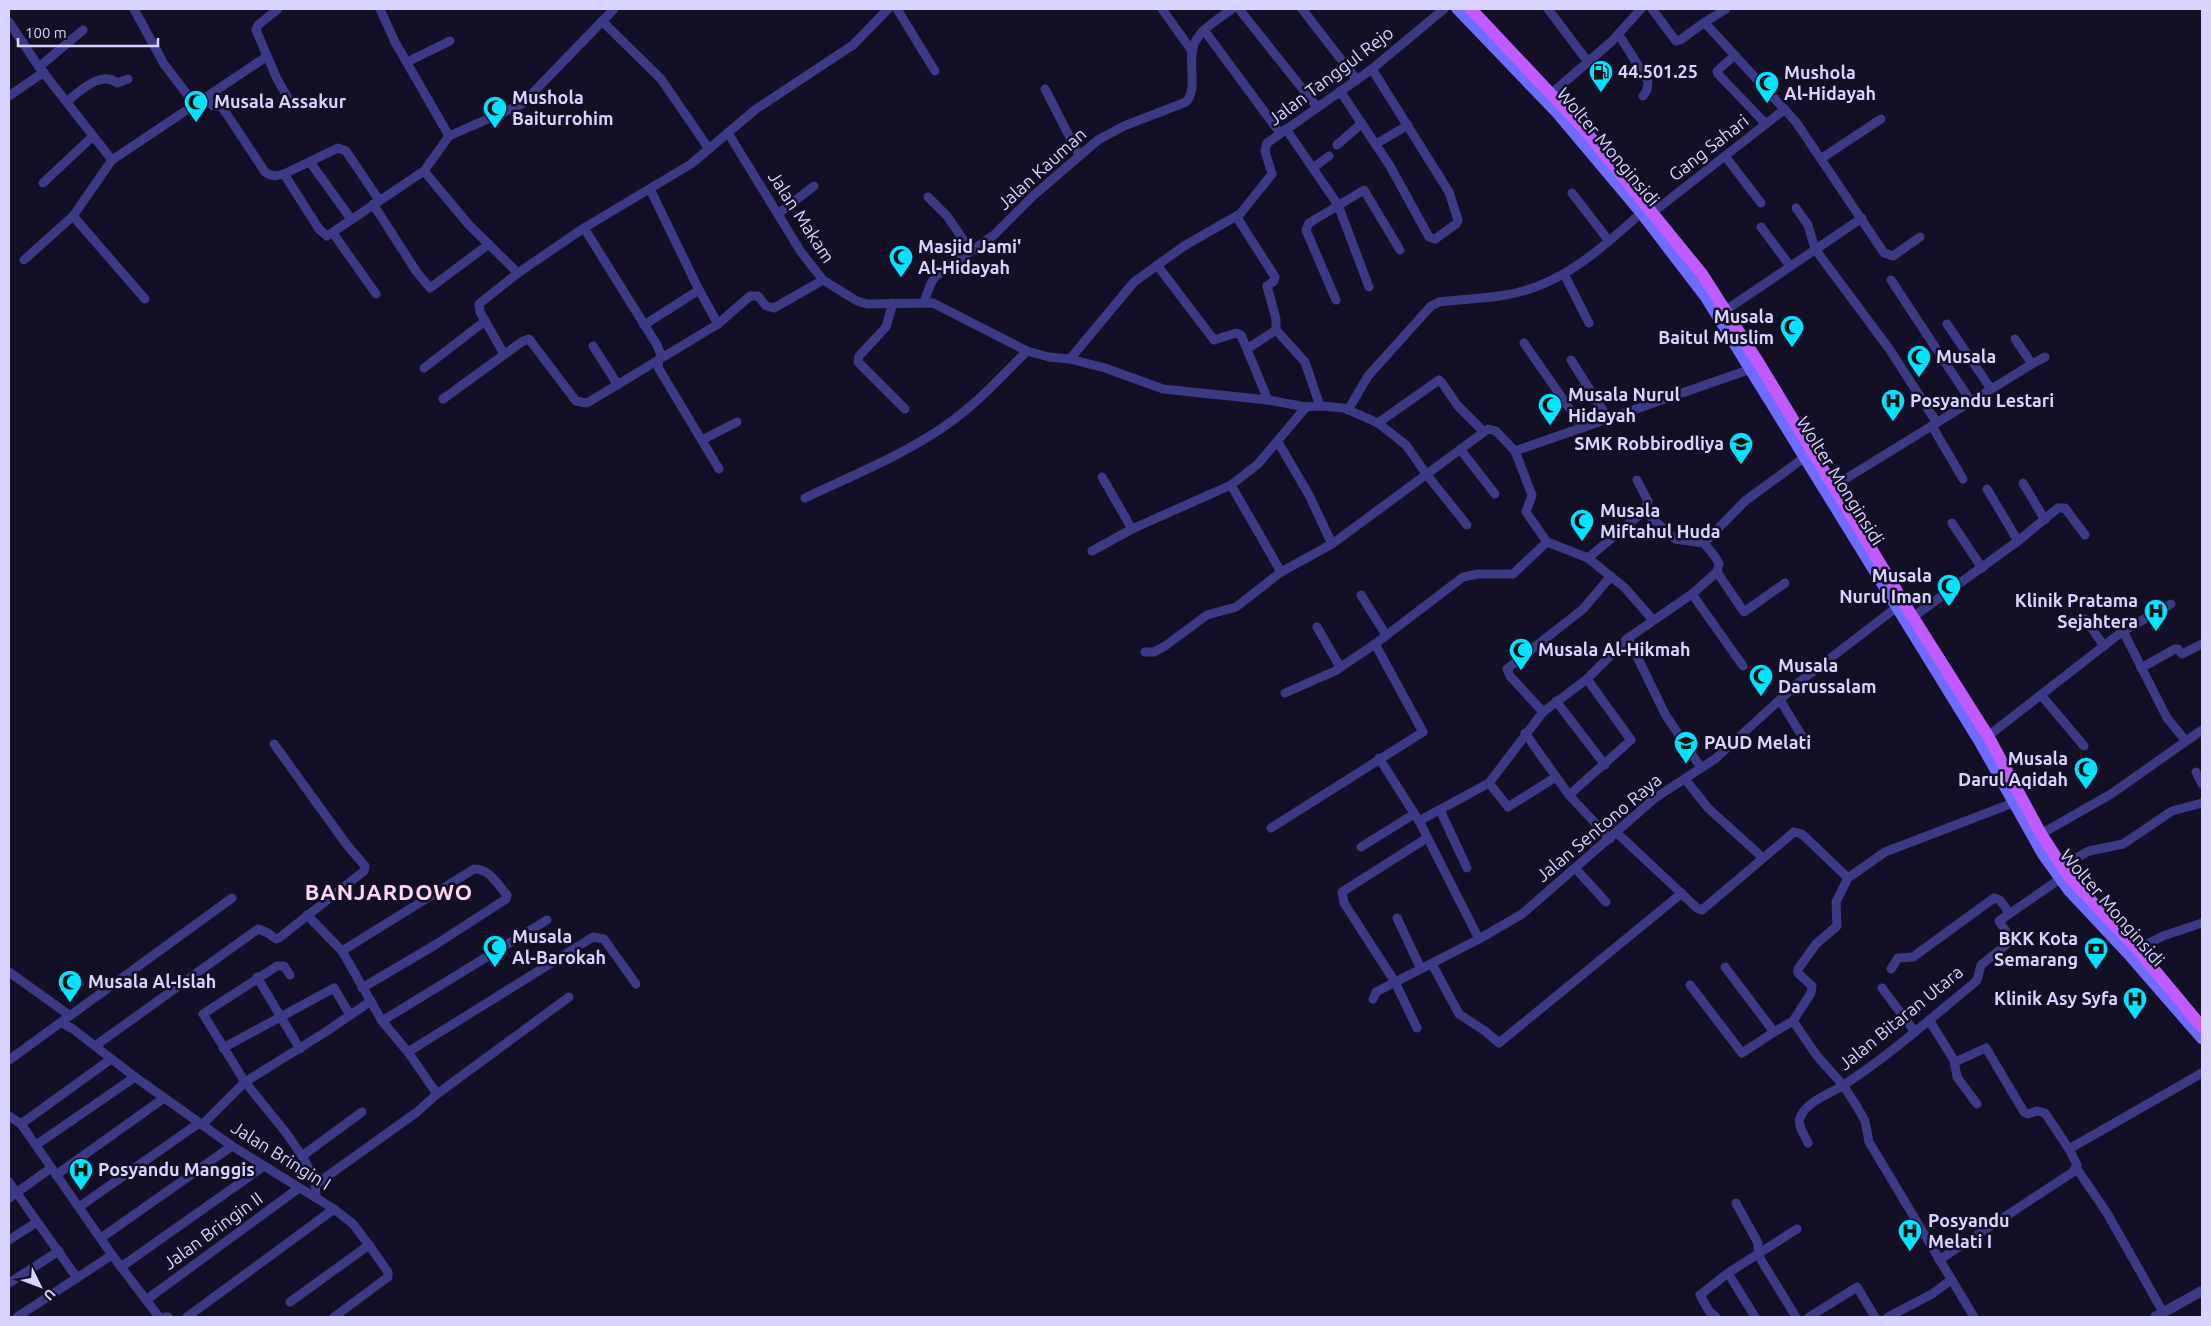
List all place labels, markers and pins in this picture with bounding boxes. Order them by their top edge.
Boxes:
fuel station icon: 44.501.25 [1588,59,1614,93]
place label: 44.501.25 [1618,61,1698,81]
place label: Mushola Al-Hidayah [1784,62,1876,103]
mosque icon: Mushola Al-Hidayah [1754,70,1780,104]
place label: Mushola Baiturrohim [512,87,614,128]
mosque icon: Musala Assakur [183,89,209,123]
place label: Musala Assakur [214,91,347,111]
mosque icon: Mushola Baiturrohim [482,95,508,129]
place label: Masjid Jami' Al-Hidayah [918,236,1021,277]
mosque icon: Masjid Jami' Al-Hidayah [888,244,914,278]
place label: Musala Baitul Muslim [1658,306,1774,347]
mosque icon: Musala Baitul Muslim [1779,314,1805,348]
mosque icon: Musala [1906,344,1932,378]
place label: Musala [1936,346,1996,366]
place label: Musala Nurul Hidayah [1568,384,1680,425]
hospital icon: Posyandu Lestari [1880,388,1906,422]
place label: Posyandu Lestari [1910,390,2054,410]
mosque icon: Musala Nurul Hidayah [1537,392,1563,426]
school or university icon: SMK Robbirodliya [1728,431,1754,465]
place label: SMK Robbirodliya [1574,433,1724,453]
place label: Musala Miftahul Huda [1600,500,1721,541]
mosque icon: Musala Miftahul Huda [1569,508,1595,542]
place label: Musala Nurul Iman [1839,565,1932,606]
mosque icon: Musala Nurul Iman [1936,573,1962,607]
place label: Klinik Pratama Sejahtera [2015,590,2138,631]
hospital icon: Klinik Pratama Sejahtera [2143,598,2169,632]
mosque icon: Musala Al-Hikmah [1508,637,1534,671]
place label: Musala Al-Hikmah [1538,639,1691,659]
place label: Musala Darussalam [1778,655,1877,696]
mosque icon: Musala Darussalam [1748,663,1774,697]
school or university icon: PAUD Melati [1673,730,1699,764]
place label: PAUD Melati [1704,732,1811,752]
place label: Musala Darul Aqidah [1958,748,2068,789]
mosque icon: Musala Darul Aqidah [2073,756,2099,790]
place label: Musala Al-Barokah [512,926,606,967]
place label: BKK Kota Semarang [1994,928,2078,969]
mosque icon: Musala Al-Barokah [482,934,508,968]
bank icon: BKK Kota Semarang [2083,936,2109,970]
mosque icon: Musala Al-Islah [57,969,83,1003]
place label: Musala Al-Islah [88,971,216,991]
hospital icon: Klinik Asy Syfa [2122,986,2148,1020]
place label: Klinik Asy Syfa [1994,988,2118,1008]
hospital icon: Posyandu Manggis [68,1157,94,1191]
place label: Posyandu Manggis [98,1159,255,1179]
place label: Posyandu Melati I [1928,1210,2010,1251]
hospital icon: Posyandu Melati I [1897,1218,1923,1252]

